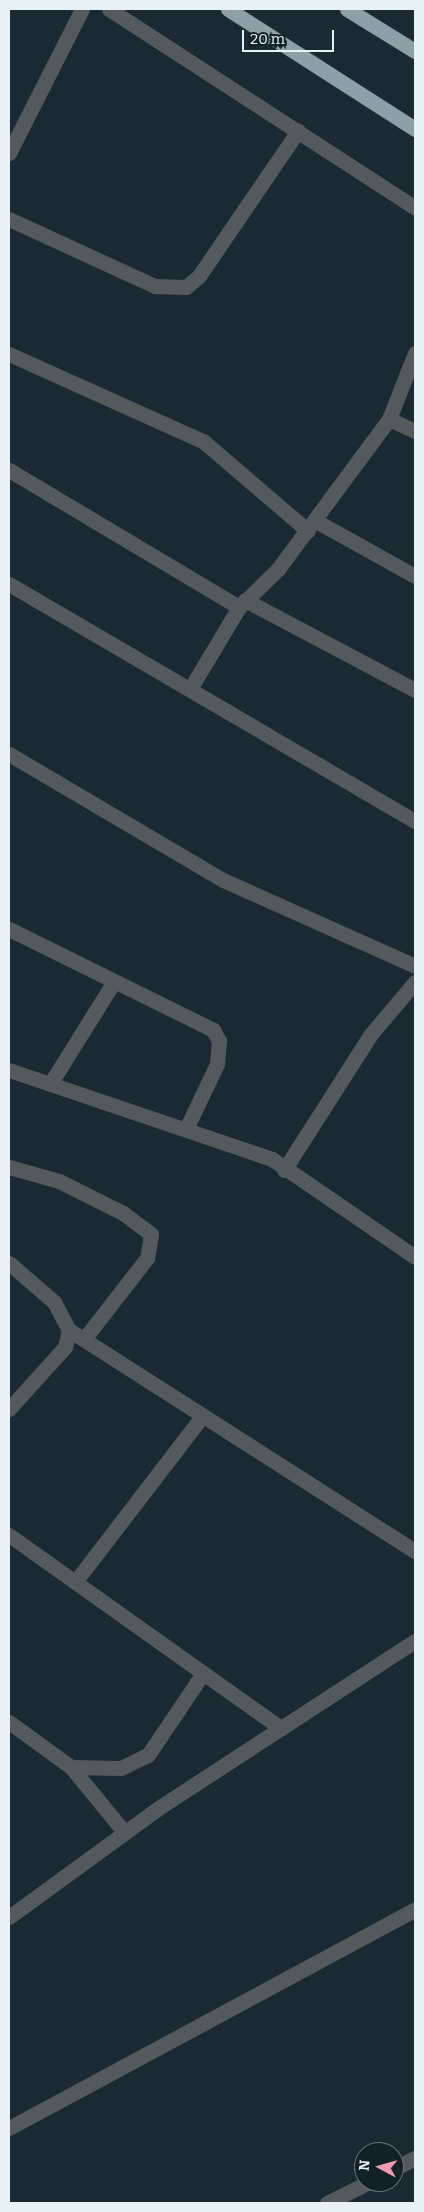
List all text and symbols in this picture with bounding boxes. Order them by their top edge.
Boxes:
scale bar [244,20,336,52]
text: 20 m [250,30,285,48]
north arrow [354,2142,404,2192]
text: N [356,2159,374,2172]

